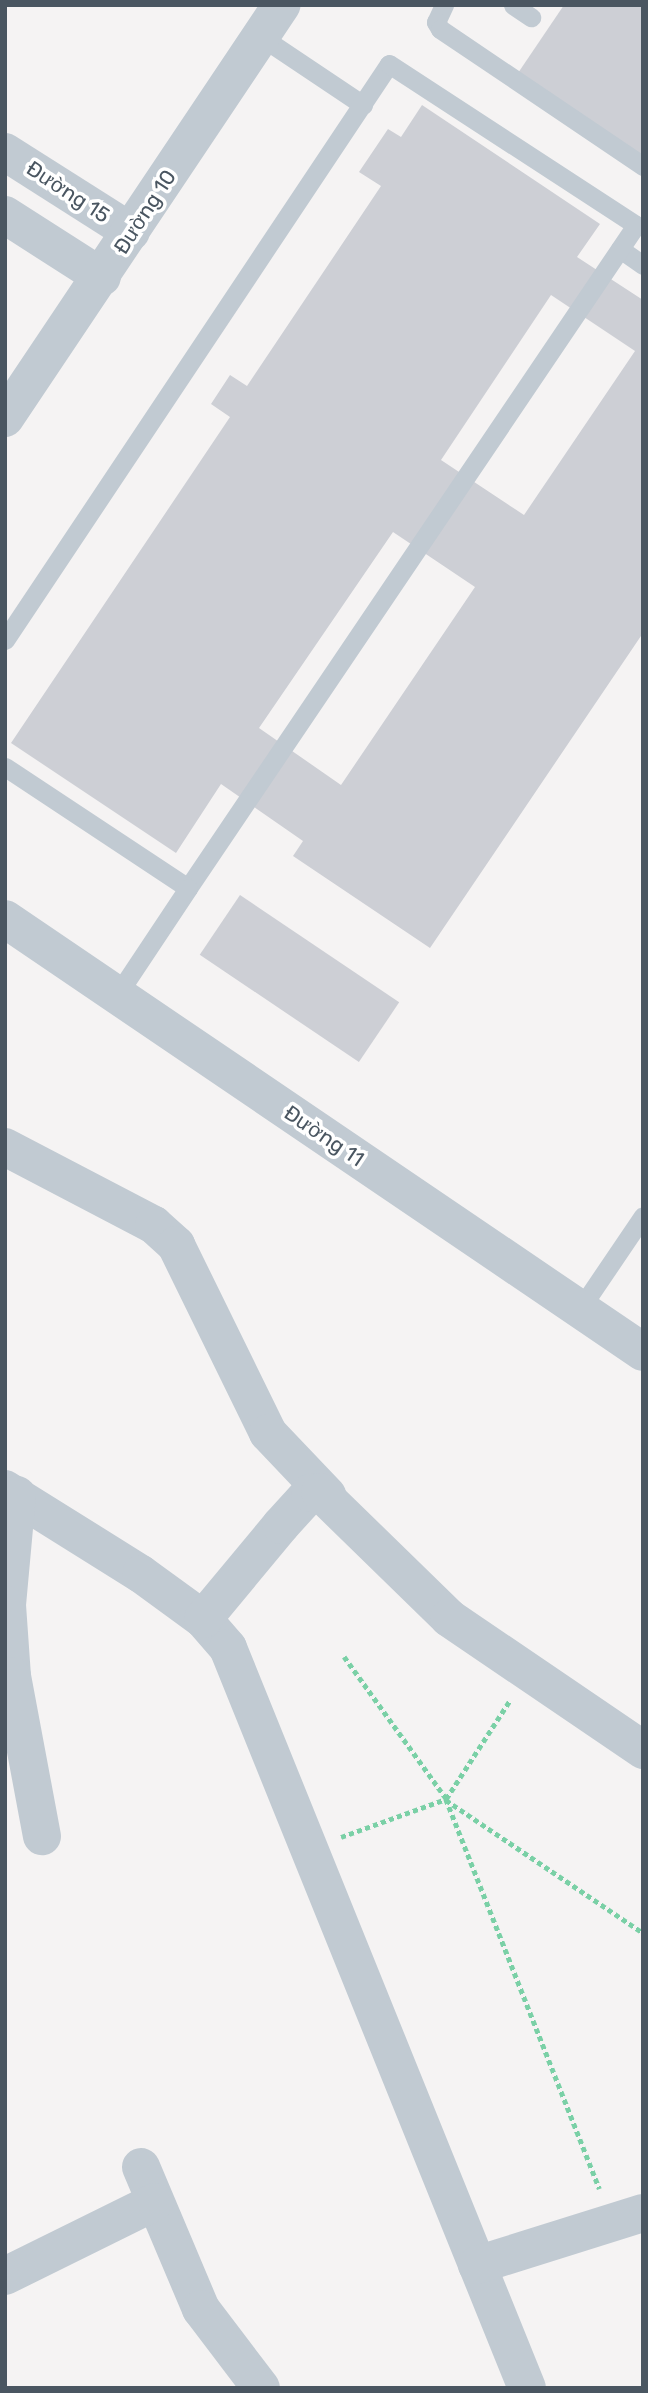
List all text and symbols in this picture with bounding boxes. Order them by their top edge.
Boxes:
street label: Đường 15 [22,156,114,228]
street label: Đường 10 [109,165,181,259]
street label: Đường 11 [279,1100,369,1172]

